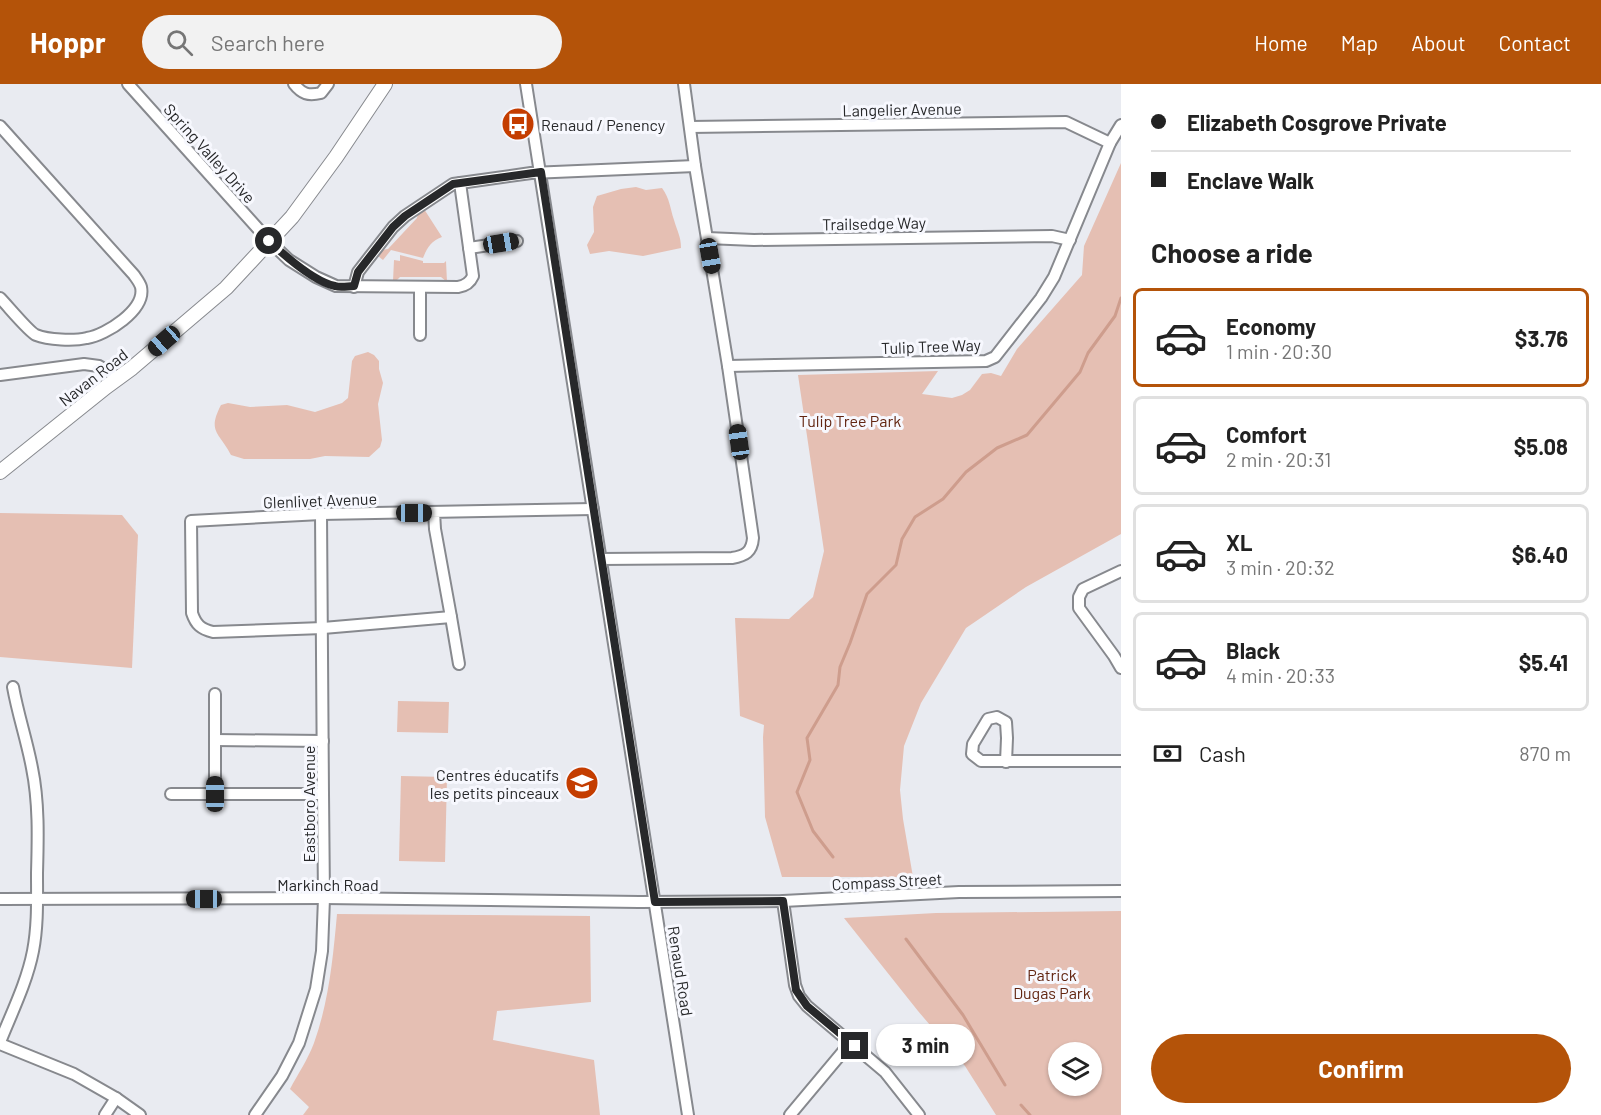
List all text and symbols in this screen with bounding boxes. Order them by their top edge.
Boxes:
search box [142,15,562,69]
text: Hoppr [30,25,106,59]
icon: search [163,26,196,59]
text: Search here [211,29,325,55]
text: Home [1254,30,1308,55]
text: Map [1341,30,1378,55]
text: About [1411,30,1466,55]
text: Contact [1499,30,1571,55]
street label: Langelier Avenue [842,98,962,120]
street label: Spring Valley Drive [160,99,260,207]
bus stop icon: Renaud / Penency [500,106,536,142]
text: Elizabeth Cosgrove Private [1187,109,1447,135]
place label: Renaud / Penency [541,115,666,134]
text: Enclave Walk [1187,167,1314,193]
street label: Trailsedge Way [822,213,927,233]
route start [255,227,282,254]
car [482,231,520,255]
text: Choose a ride [1151,236,1313,268]
car [698,237,722,275]
icon: car [1154,311,1208,365]
text: Economy [1226,313,1316,339]
car [145,322,183,360]
text: $3.76 [1515,325,1568,351]
street label: Tulip Tree Way [881,335,982,357]
text: 1 min · 20:30 [1226,339,1332,363]
street label: Navan Road [55,344,131,410]
park label: Tulip Tree Park [799,411,901,430]
icon: car [1154,419,1208,473]
text: Comfort [1226,421,1307,447]
car [728,423,750,461]
text: $5.08 [1514,433,1568,459]
text: 2 min · 20:31 [1226,447,1331,471]
street label: Glenlivet Avenue [263,489,377,511]
car [396,504,432,522]
icon: car [1154,527,1208,581]
text: XL [1226,529,1252,555]
text: $6.40 [1512,541,1568,567]
text: 3 min · 20:32 [1226,555,1335,579]
icon: car [1154,635,1208,689]
text: Black [1226,637,1280,663]
text: $5.41 [1519,649,1568,675]
text: 4 min · 20:33 [1226,663,1335,687]
icon: cash [1151,737,1184,770]
text: Cash [1199,740,1246,766]
text: 870 m [1519,741,1571,765]
street label: Eastboro Avenue [299,745,318,863]
place label: Centres éducatifs les petits pinceaux [430,765,559,802]
school or university icon: Centres éducatifs les petits pinceaux [564,765,600,801]
car [206,776,224,812]
street label: Compass Street [831,869,943,893]
street label: Markinch Road [277,875,379,894]
car [186,890,222,908]
street label: Renaud Road [665,925,697,1017]
park label: Patrick Dugas Park [1013,965,1091,1002]
callout: 3 min [876,1025,975,1067]
route end [841,1032,868,1059]
text: 3 min [902,1033,949,1057]
button: Confirm [1151,1034,1571,1103]
map controls [1048,1042,1102,1096]
button: layers [1048,1042,1102,1096]

